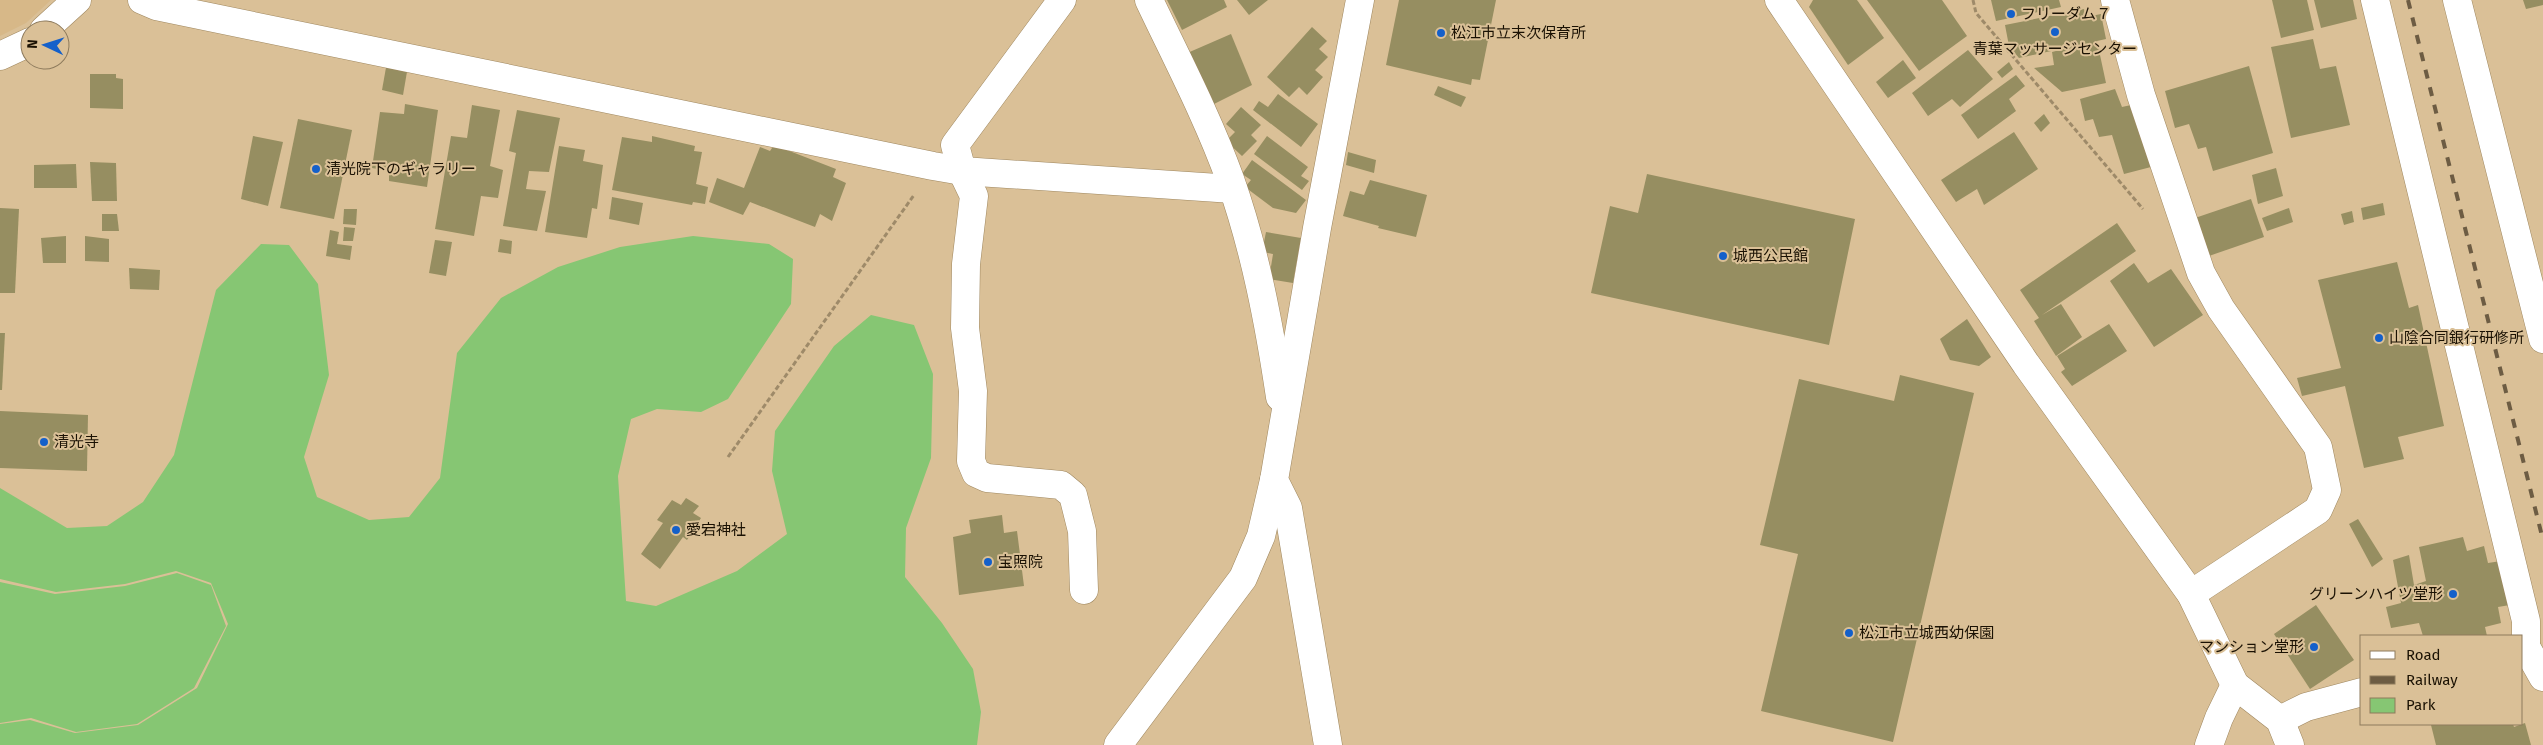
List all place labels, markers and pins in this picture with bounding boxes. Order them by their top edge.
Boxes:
place label: フリーダム７ [2021,5,2111,23]
marker: フリーダム７ [2005,8,2017,20]
place label: 松江市立末次保育所 [1451,24,1586,42]
marker: 青葉マッサージセンター [2049,26,2061,38]
marker: 松江市立末次保育所 [1435,27,1447,39]
place label: 青葉マッサージセンター [1973,40,2137,58]
place label: 清光院下のギャラリー [326,160,476,178]
marker: 清光院下のギャラリー [310,163,322,175]
place label: 城西公民館 [1733,247,1808,265]
marker: 城西公民館 [1717,250,1729,262]
place label: 山陰合同銀行研修所 [2389,329,2524,347]
marker: 山陰合同銀行研修所 [2373,332,2385,344]
place label: 清光寺 [54,433,99,451]
marker: 清光寺 [38,436,50,448]
place label: 愛宕神社 [686,521,746,539]
marker: 愛宕神社 [670,524,682,536]
place label: 宝照院 [998,553,1043,571]
marker: 宝照院 [982,556,994,568]
place label: グリーンハイツ堂形 [2309,585,2443,603]
marker: グリーンハイツ堂形 [2447,588,2459,600]
place label: 松江市立城西幼保園 [1859,624,1994,642]
marker: 松江市立城西幼保園 [1843,627,1855,639]
place label: マンション堂形 [2199,638,2304,656]
marker: マンション堂形 [2308,641,2320,653]

